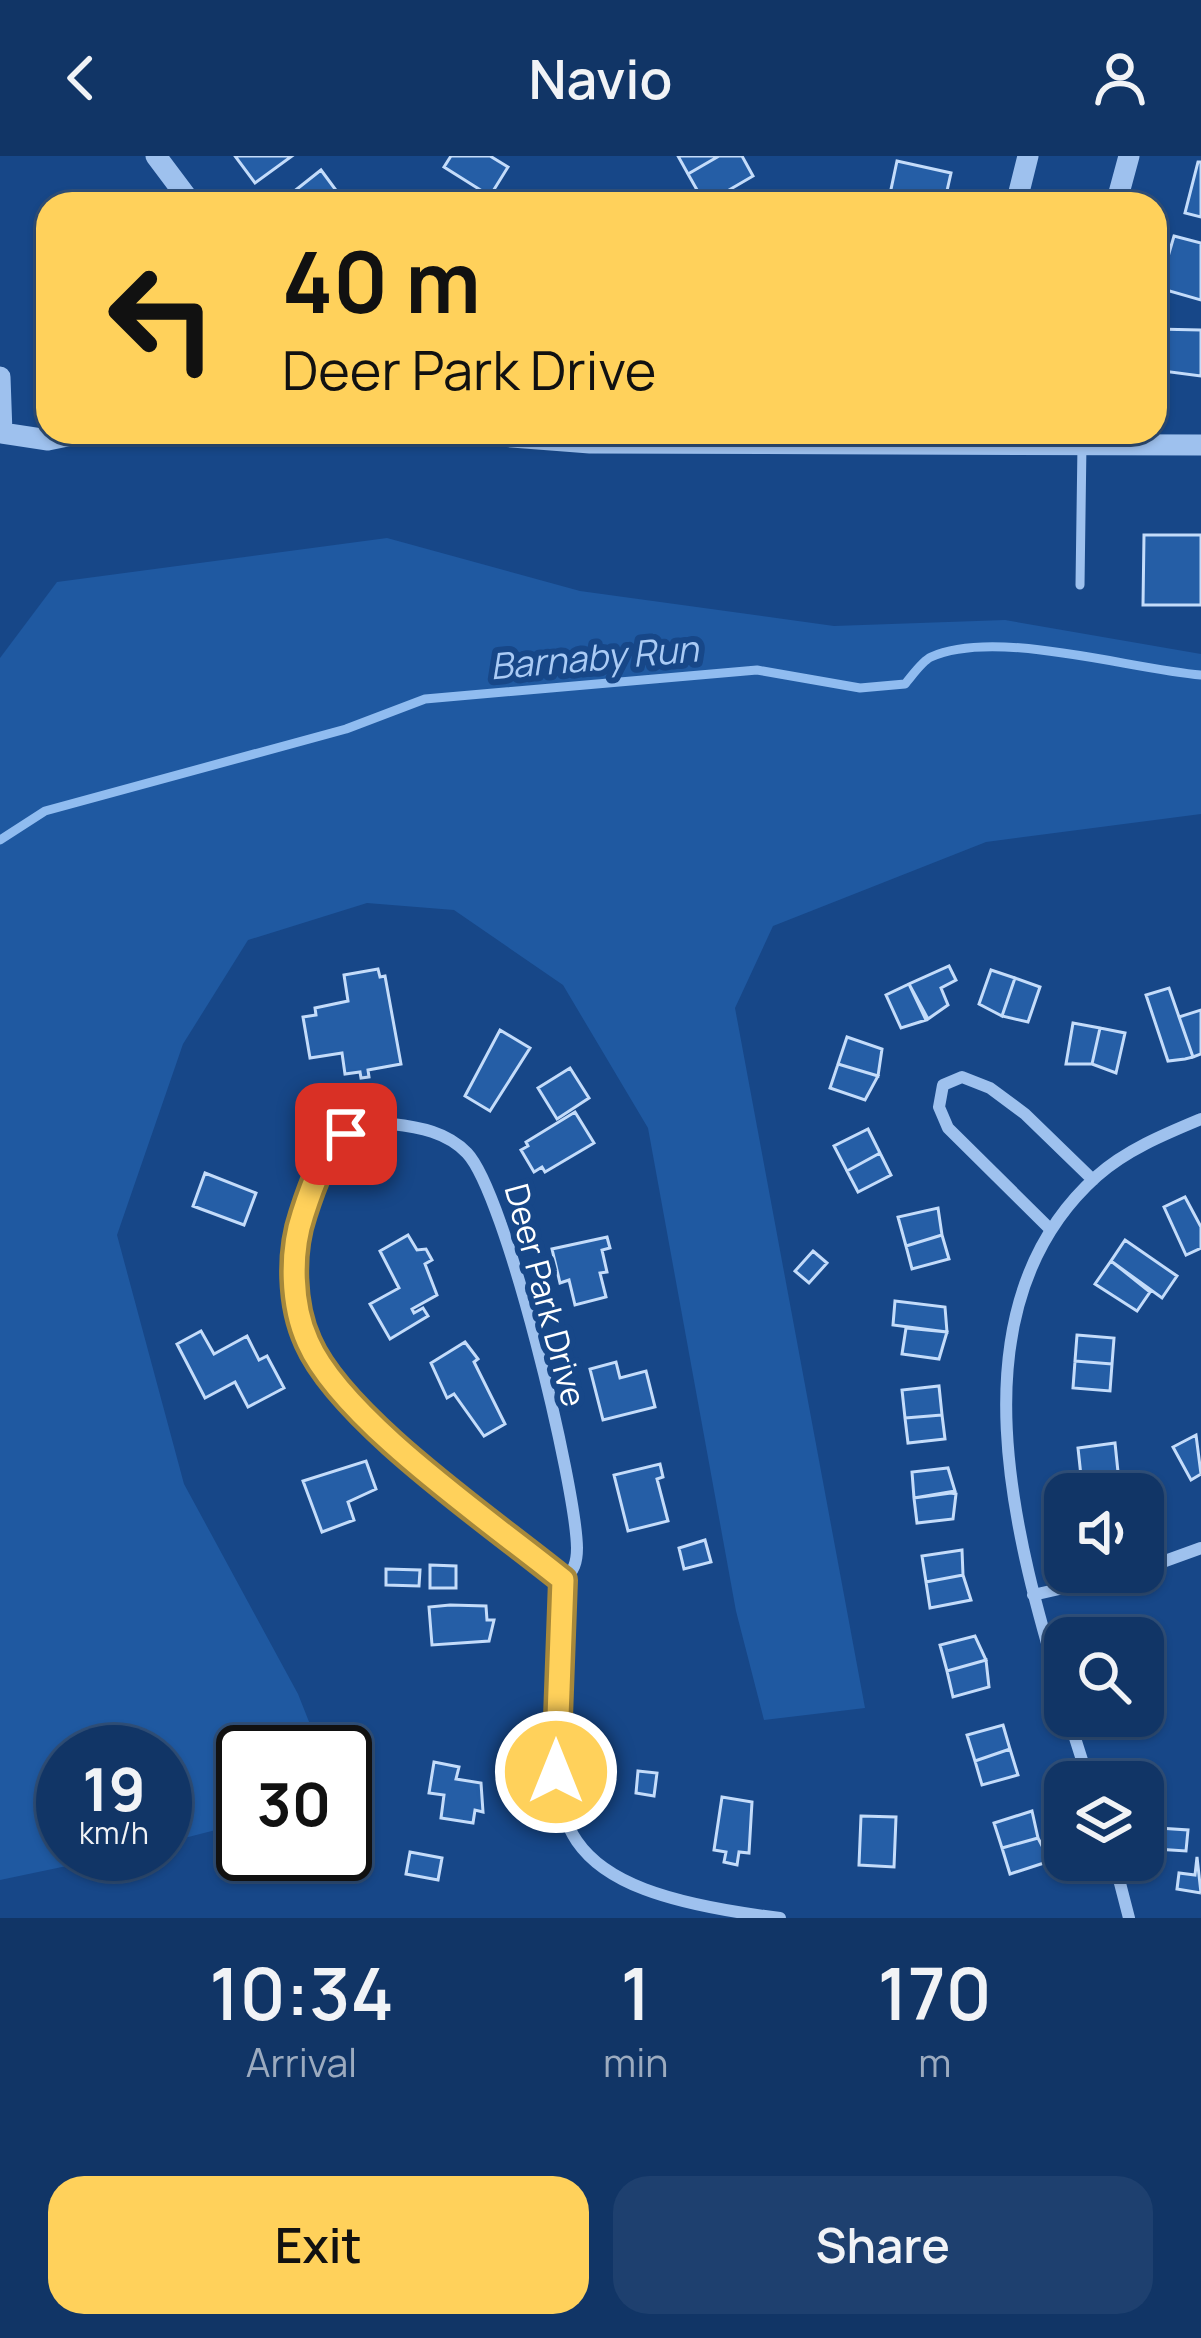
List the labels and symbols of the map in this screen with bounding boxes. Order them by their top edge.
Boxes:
water label: Barnaby Run [488,623,702,690]
pin [295,1083,397,1185]
street label: Deer Park Drive [495,1179,597,1411]
position arrow [493,1709,619,1835]
speed limit sign: 30 [216,1725,372,1881]

